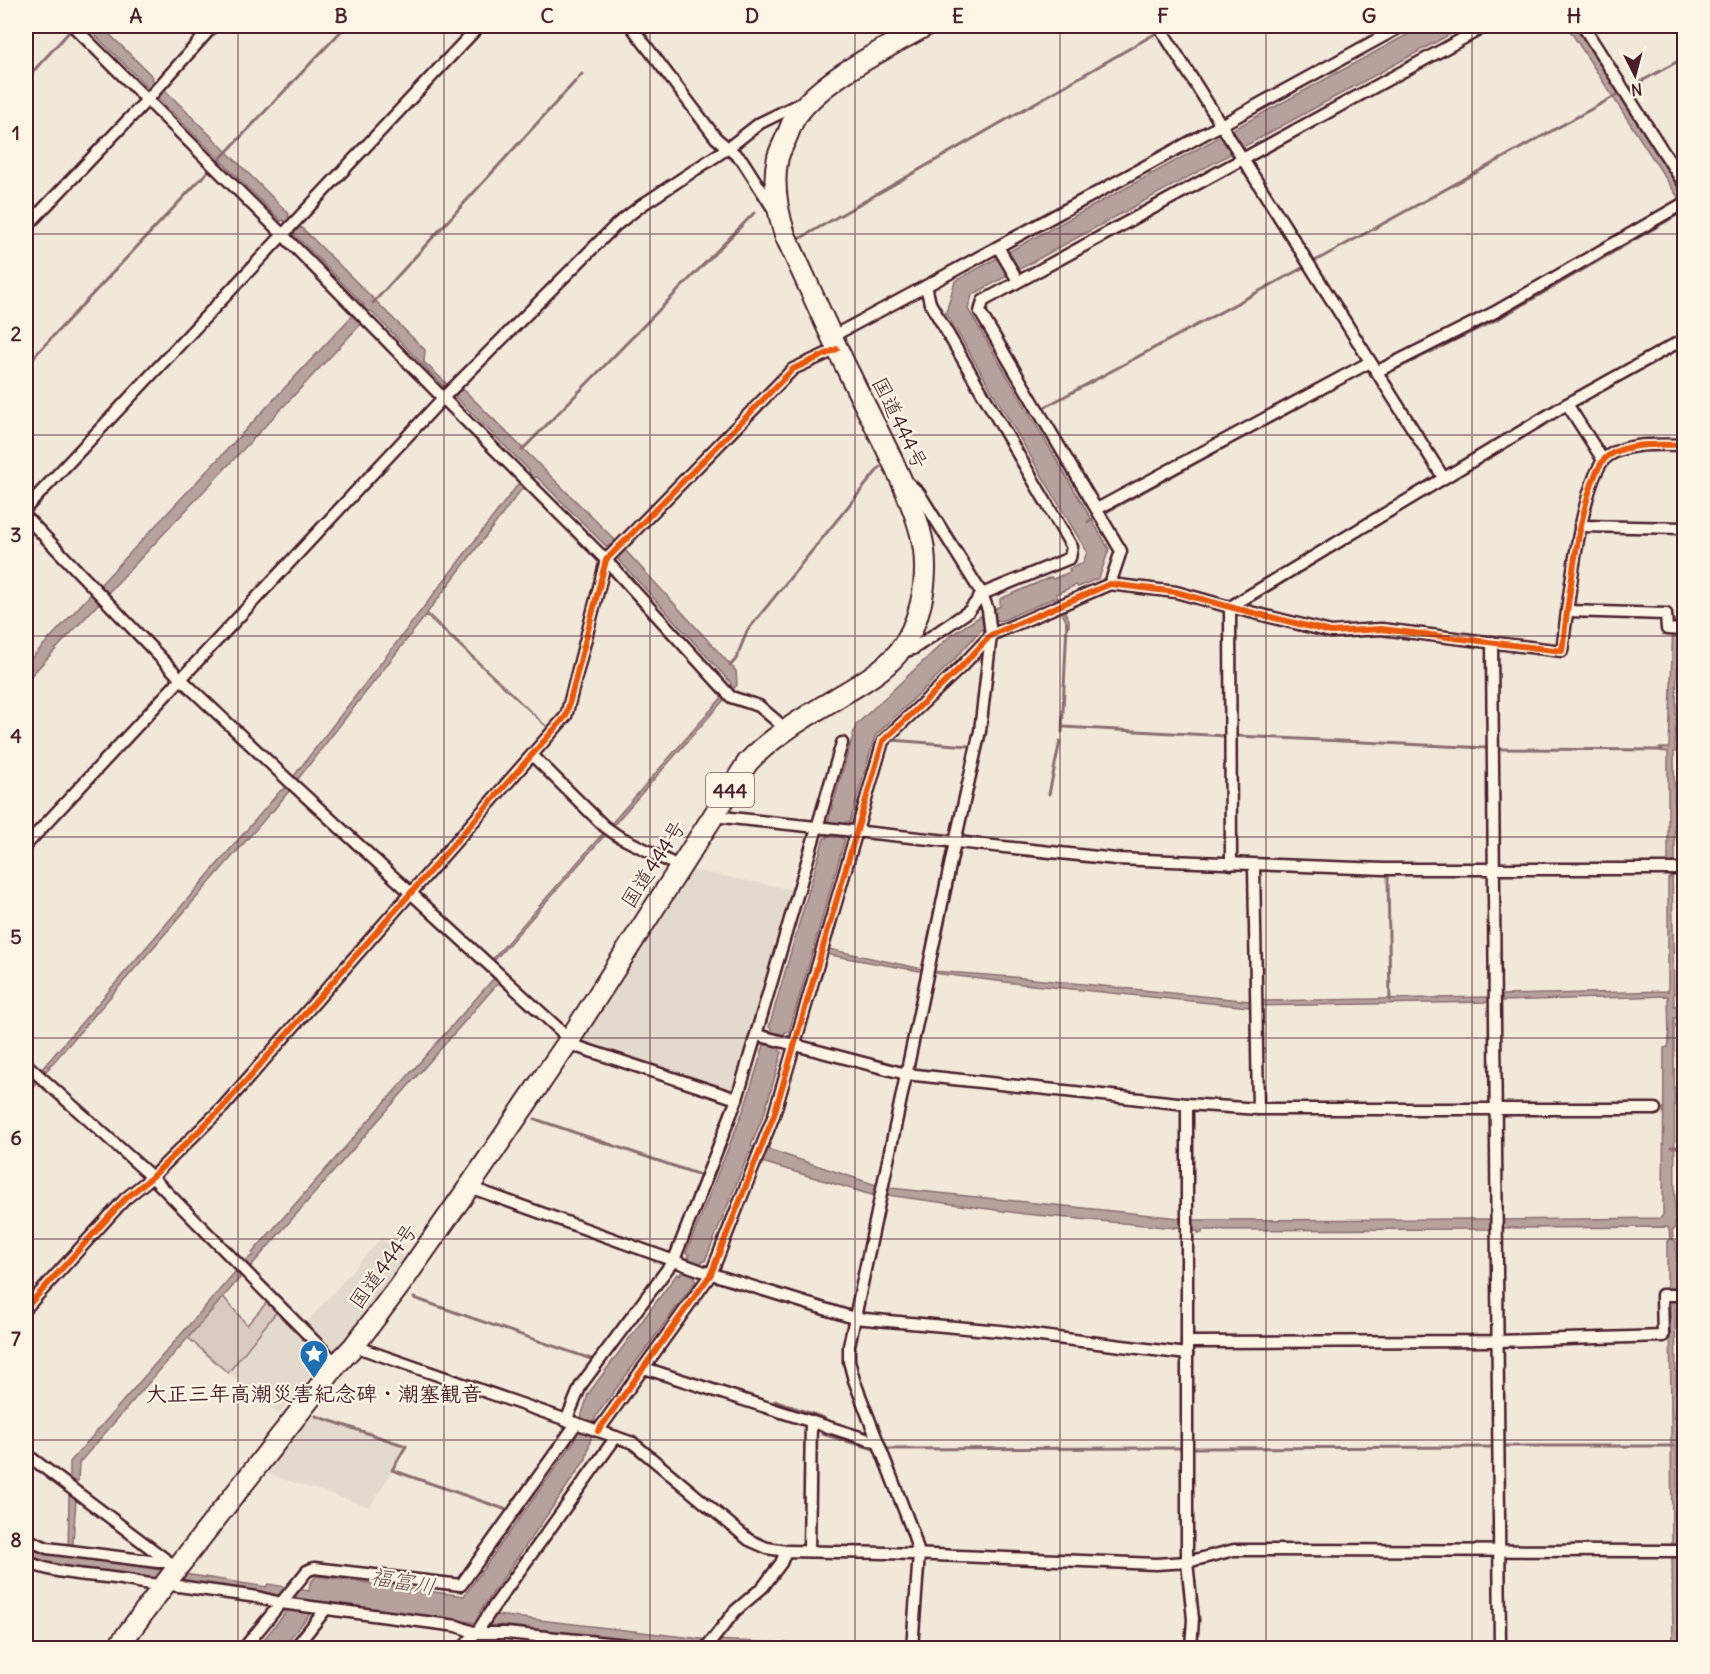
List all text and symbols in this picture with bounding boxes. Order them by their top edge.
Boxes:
text: A [130,3,143,28]
text: B [334,3,348,28]
text: C [540,3,554,28]
text: D [745,3,759,28]
text: E [952,3,964,28]
text: F [1157,3,1169,28]
text: G [1362,3,1376,28]
text: H [1567,3,1581,28]
north arrow [1605,45,1665,105]
text: N [1630,79,1643,100]
text: 1 [12,120,20,145]
text: 2 [11,321,22,346]
street label: 国道444号 [866,372,934,474]
text: 3 [10,522,22,547]
text: 4 [10,723,22,748]
road number: 444 [706,773,754,807]
street label: 国道444号 [615,815,691,913]
text: 5 [10,924,22,949]
text: 6 [10,1125,22,1150]
street label: 国道444号 [343,1218,423,1314]
text: 7 [11,1326,21,1351]
place icon: 大正三年高潮災害紀念碑・潮塞観音 [298,1338,330,1380]
place label: 大正三年高潮災害紀念碑・潮塞観音 [146,1380,482,1407]
text: 8 [10,1527,22,1552]
water label: 福富川 [368,1561,438,1601]

